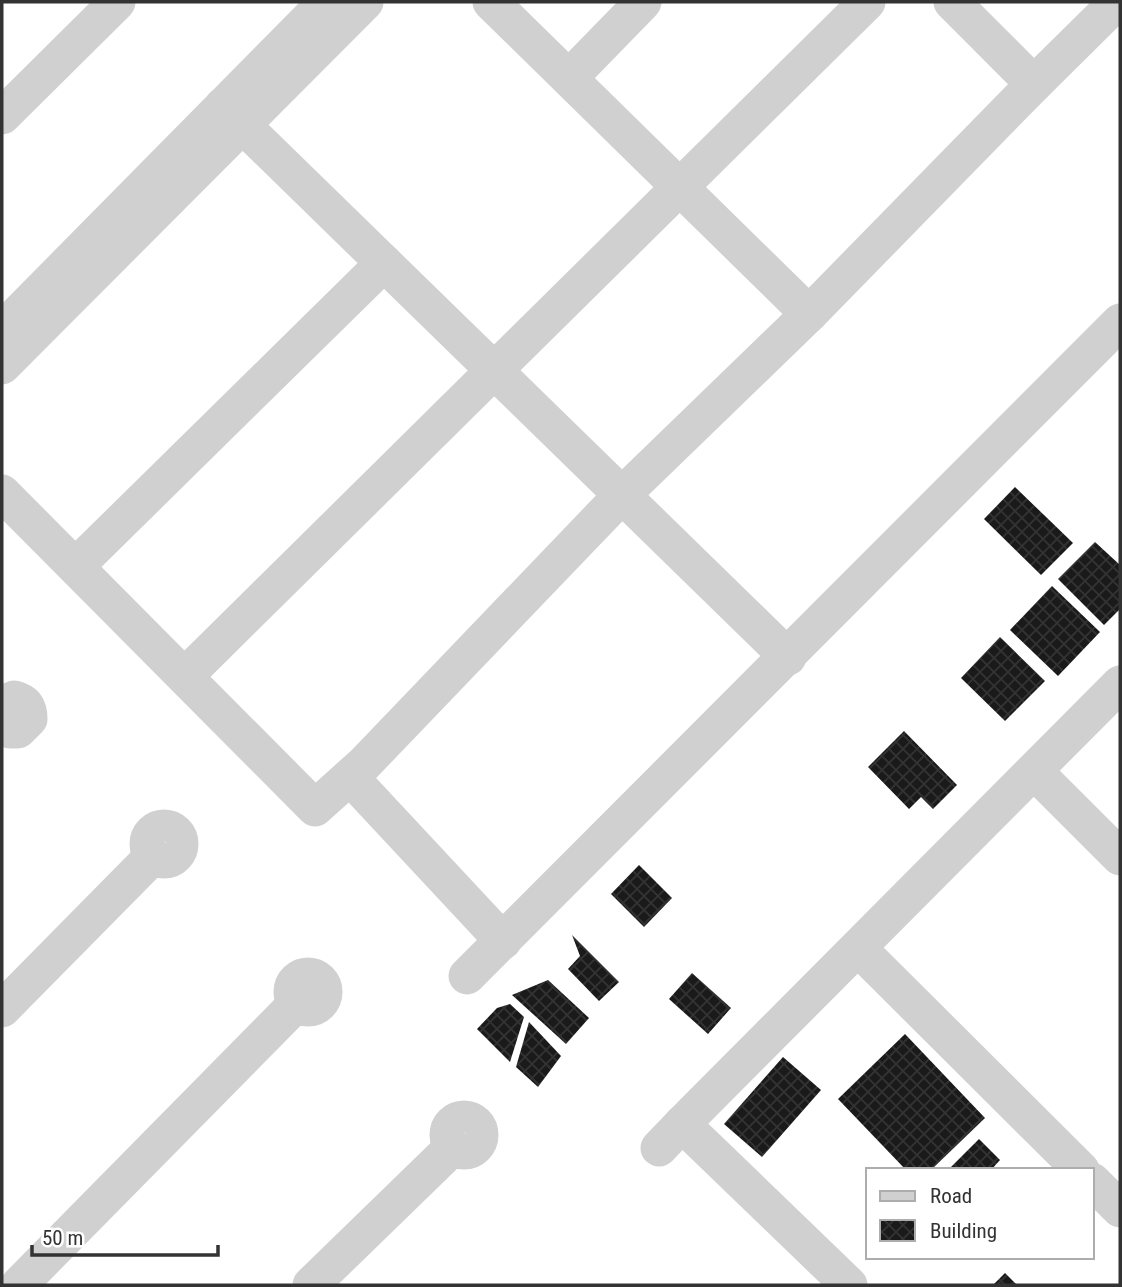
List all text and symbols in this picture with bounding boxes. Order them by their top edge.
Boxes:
legend [866,1168,1094,1259]
text: Road [930,1184,972,1208]
scale bar [32,1214,217,1258]
text: Building [930,1219,997,1243]
text: 50 m [42,1226,83,1250]

